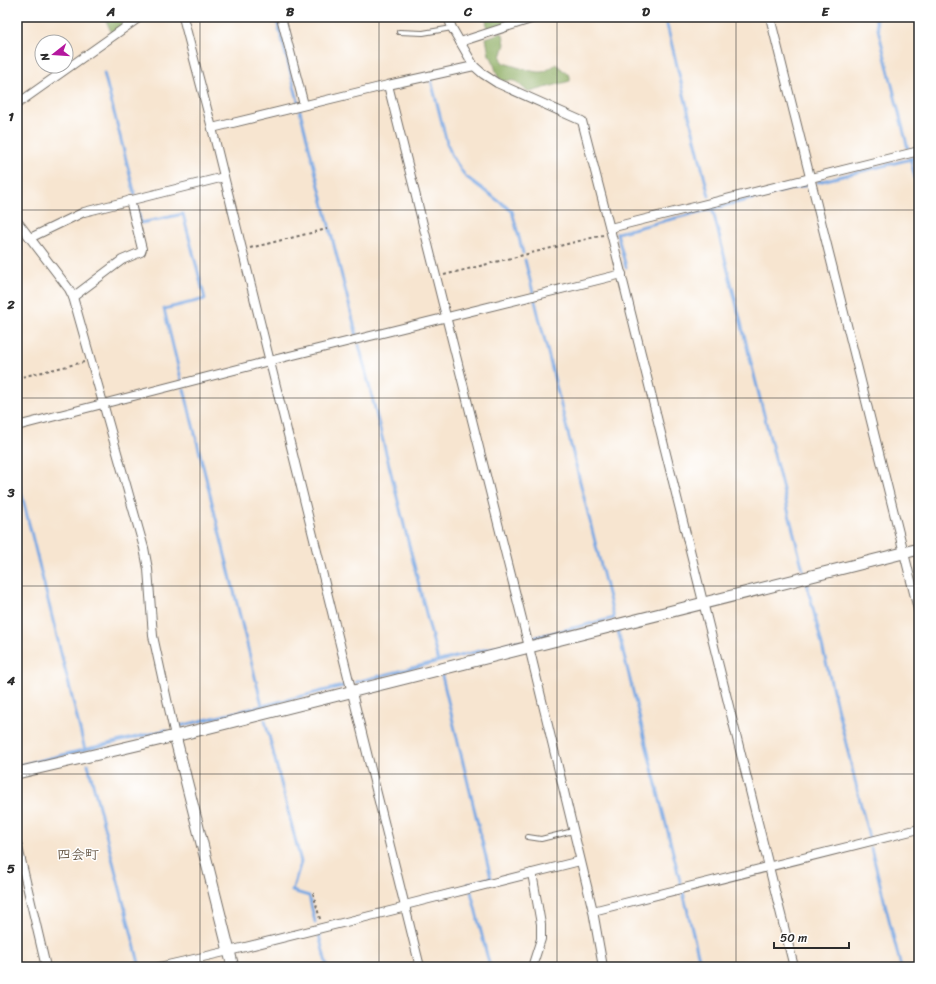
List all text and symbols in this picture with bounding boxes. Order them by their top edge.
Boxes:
text: A [106,0,115,23]
text: B [286,0,295,23]
text: C [463,0,473,23]
text: D [642,0,650,23]
text: E [821,0,830,23]
north arrow [34,34,74,74]
text: N [35,50,55,64]
text: 1 [8,105,14,128]
text: 2 [6,293,15,316]
text: 3 [6,481,15,504]
text: 4 [6,669,16,692]
district label: 四会町 [57,842,99,867]
text: 5 [7,857,15,880]
scale bar [774,924,849,950]
text: 50 m [780,927,807,949]

